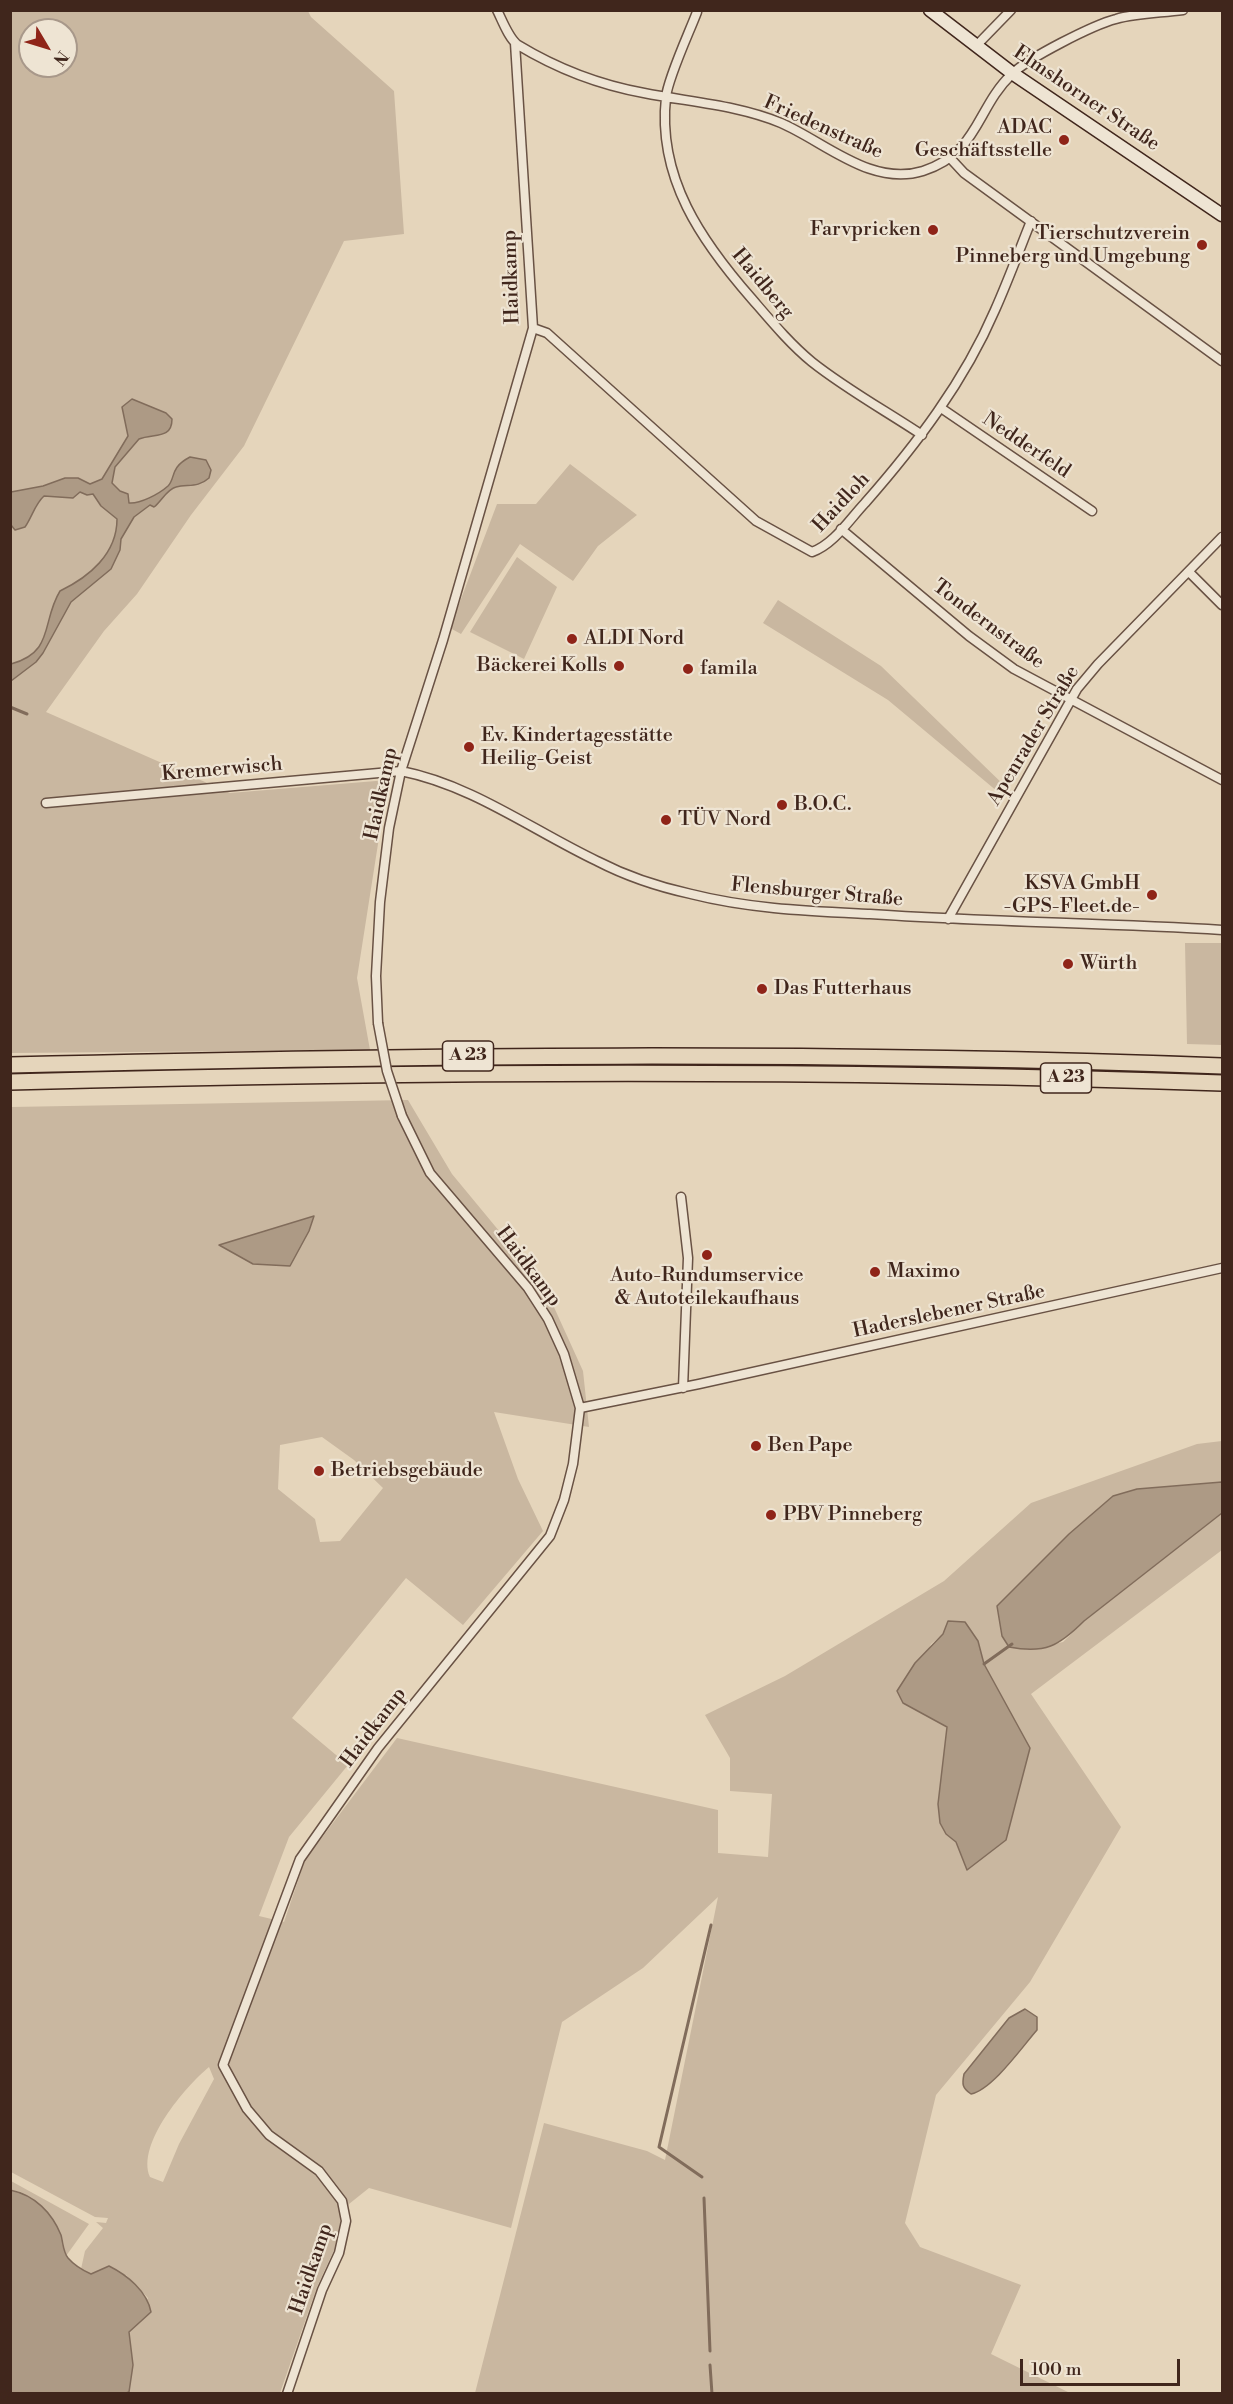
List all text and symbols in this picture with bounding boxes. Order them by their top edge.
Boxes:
north arrow [18,18,78,78]
street label: Elmshorner Straße [1008,41,1164,157]
text: N [49,47,72,69]
street label: Friedenstraße [760,91,886,165]
place label: ADAC Geschäftsstelle [915,116,1052,163]
marker: ADAC Geschäftsstelle [1057,133,1071,147]
place label: Farvpricken [810,218,921,242]
place label: Tierschutzverein Pinneberg und Umgebung [955,222,1190,269]
marker: Farvpricken [926,223,940,237]
street label: Haidkamp [498,229,526,325]
marker: Tierschutzverein Pinneberg und Umgebung [1195,238,1209,252]
street label: Haidberg [726,244,798,324]
street label: Nedderfeld [977,408,1075,484]
street label: Haidloh [808,468,876,538]
street label: Tondernstraße [927,575,1049,675]
place label: ALDI Nord [584,627,684,651]
marker: ALDI Nord [565,632,579,646]
place label: Bäckerei Kolls [477,654,607,678]
place label: famila [700,657,758,681]
marker: Bäckerei Kolls [612,659,626,673]
marker: famila [681,662,695,676]
street label: Apenrader Straße [983,662,1085,810]
place label: Ev. Kindertagesstätte Heilig-Geist [481,724,673,771]
marker: Ev. Kindertagesstätte Heilig-Geist [462,740,476,754]
street label: Haidkamp [360,745,404,843]
street label: Kremerwisch [161,753,283,787]
place label: B.O.C. [794,793,851,817]
marker: B.O.C. [775,798,789,812]
place label: TÜV Nord [678,808,771,832]
marker: TÜV Nord [659,813,673,827]
place label: KSVA GmbH -GPS-Fleet.de- [1004,872,1140,919]
street label: Flensburger Straße [730,874,904,912]
marker: KSVA GmbH -GPS-Fleet.de- [1145,888,1159,902]
place label: Würth [1080,952,1137,976]
marker: Würth [1061,957,1075,971]
place label: Das Futterhaus [774,977,912,1001]
marker: Das Futterhaus [755,982,769,996]
road number: A 23 [442,1041,494,1071]
road number: A 23 [1040,1063,1092,1093]
street label: Haidkamp [490,1222,566,1312]
marker: Auto-Rundumservice & Autoteilekaufhaus [700,1248,714,1262]
place label: Maximo [887,1260,960,1284]
place label: Auto-Rundumservice & Autoteilekaufhaus [610,1264,804,1311]
marker: Maximo [868,1265,882,1279]
street label: Haderslebener Straße [851,1280,1047,1344]
place label: Ben Pape [768,1434,853,1458]
marker: Ben Pape [749,1439,763,1453]
place label: Betriebsgebäude [331,1459,483,1483]
marker: Betriebsgebäude [312,1464,326,1478]
place label: PBV Pinneberg [783,1503,922,1527]
marker: PBV Pinneberg [764,1508,778,1522]
street label: Haidkamp [336,1683,412,1773]
street label: Haidkamp [285,2221,339,2317]
scale bar [1023,2347,1184,2385]
text: 100 m [1031,2358,1082,2381]

